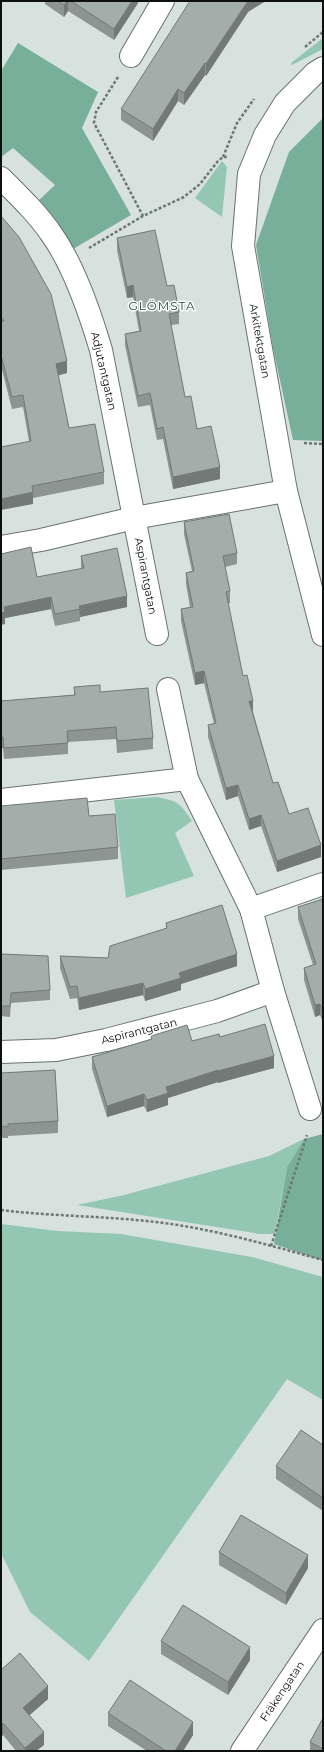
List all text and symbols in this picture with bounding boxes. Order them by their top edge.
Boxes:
district label: GLÖMSTA [128,298,196,313]
street label: Arkitektgatan [247,303,273,379]
street label: Adjutantgatan [88,330,120,412]
street label: Aspirantgatan [132,536,160,616]
street label: Aspirantgatan [99,1015,179,1047]
street label: Fräkengatan [257,1658,307,1724]

